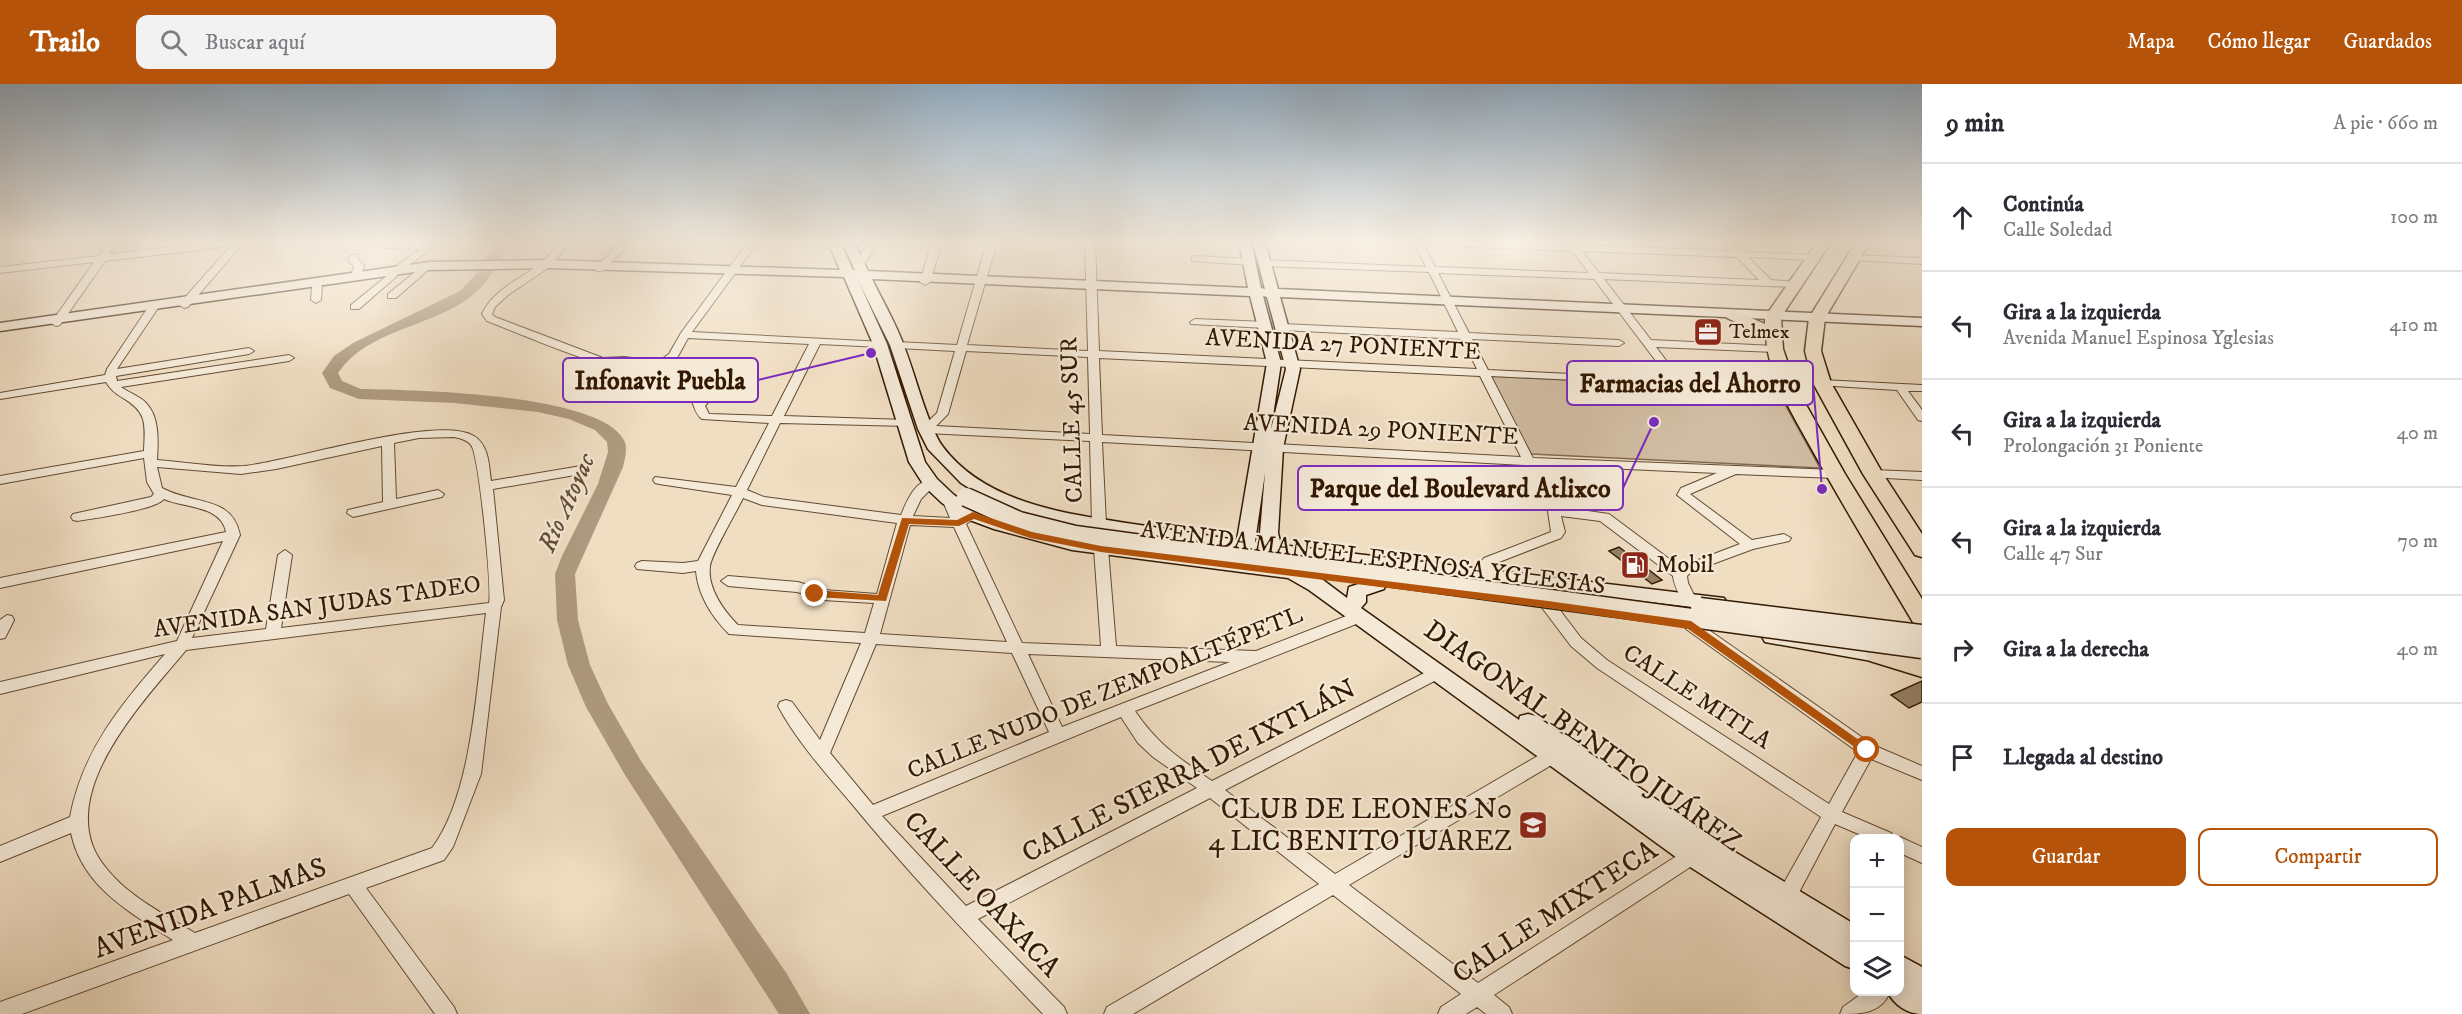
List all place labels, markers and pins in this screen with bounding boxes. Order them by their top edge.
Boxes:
office icon: Telmex [1692,316,1724,348]
place label: Telmex [1729,320,1790,345]
callout: Infonavit Puebla [563,358,758,402]
callout: Farmacias del Ahorro [1567,361,1813,405]
callout: Parque del Boulevard Atlixco [1298,466,1623,510]
fuel station icon: Mobil [1619,549,1651,581]
place label: Mobil [1656,550,1715,580]
place label: CLUB DE LEONES N0 4 LIC BENITO JUAREZ [1208,792,1512,859]
school or university icon: CLUB DE LEONES N0 4 LIC BENITO JUAREZ [1517,809,1549,841]

